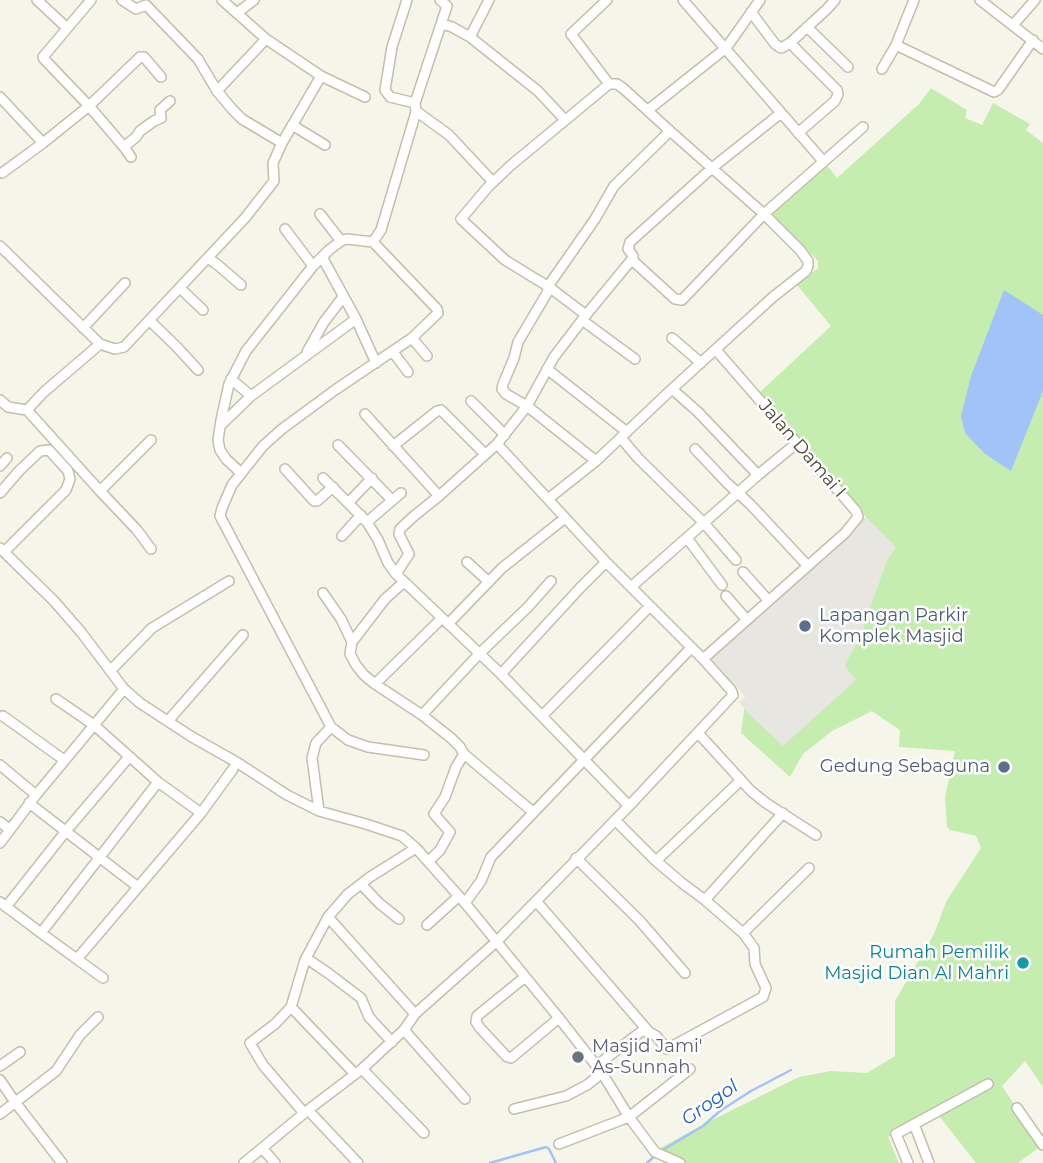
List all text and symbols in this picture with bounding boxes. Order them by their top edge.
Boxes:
street label: Jalan Damai I [754,396,850,502]
place label: Lapangan Parkir Komplek Masjid [819,605,968,648]
marker: Lapangan Parkir Komplek Masjid [797,618,813,634]
place label: Gedung Sebaguna [820,756,990,778]
marker: Gedung Sebaguna [996,759,1012,775]
place label: Rumah Pemilik Masjid Dian Al Mahri [824,942,1009,984]
marker: Rumah Pemilik Masjid Dian Al Mahri [1015,955,1031,971]
place label: Masjid Jami' As-Sunnah [592,1036,703,1078]
marker: Masjid Jami' As-Sunnah [570,1049,586,1065]
water label: Grogol [677,1075,743,1131]

